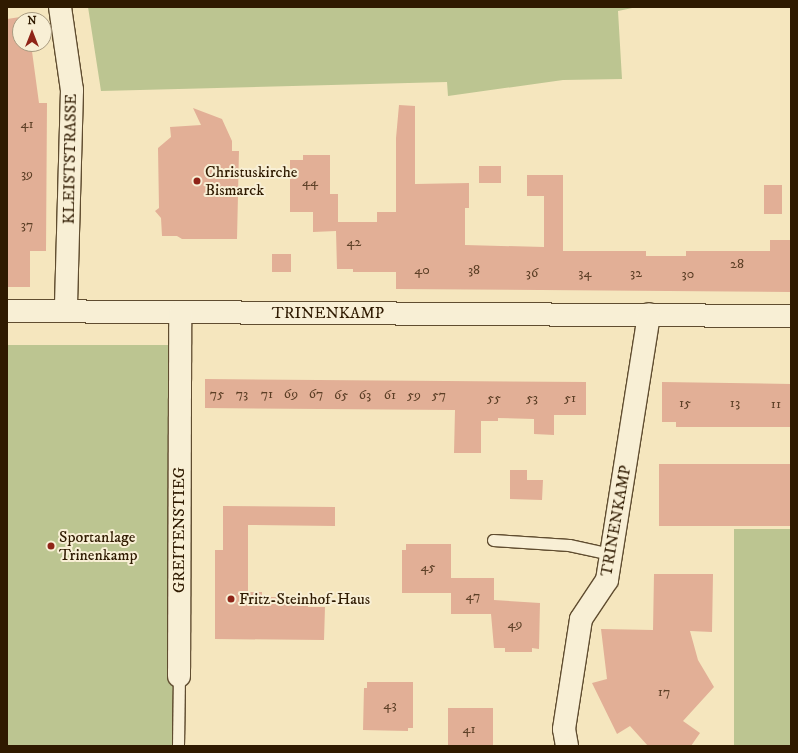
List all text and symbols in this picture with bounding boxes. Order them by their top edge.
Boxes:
north arrow [12,12,52,52]
text: N [27,14,37,28]
street label: KLEISTSTRASSE [59,94,81,224]
house number: 41 [20,116,34,132]
place label: Christuskirche Bismarck [205,162,297,200]
house number: 39 [21,166,33,182]
house number: 44 [302,174,318,190]
marker: Christuskirche Bismarck [192,176,202,186]
house number: 37 [21,217,33,233]
house number: 42 [347,234,361,250]
house number: 28 [730,256,744,272]
house number: 40 [414,262,430,278]
house number: 38 [468,262,480,278]
house number: 36 [526,265,538,281]
house number: 34 [578,265,592,281]
house number: 32 [630,265,642,281]
house number: 30 [682,266,694,282]
street label: TRINENKAMP [272,303,384,323]
house number: 75 [210,386,224,402]
house number: 73 [236,386,248,402]
house number: 71 [261,386,273,402]
house number: 69 [284,386,298,402]
house number: 67 [309,386,323,402]
house number: 65 [334,387,348,403]
house number: 63 [359,387,371,403]
house number: 61 [384,387,396,403]
house number: 59 [407,387,421,403]
house number: 57 [432,387,446,403]
house number: 55 [487,390,501,406]
house number: 53 [526,390,538,406]
house number: 51 [564,390,576,406]
house number: 15 [679,395,691,411]
house number: 13 [730,395,740,411]
house number: 11 [771,396,781,412]
street label: TRINENKAMP [597,464,635,578]
street label: GREITENSTIEG [169,467,189,593]
place label: Sportanlage Trinenkamp [59,527,138,565]
marker: Sportanlage Trinenkamp [46,541,56,551]
house number: 45 [421,559,435,575]
house number: 47 [466,588,480,604]
place label: Fritz-Steinhof-Haus [239,589,370,609]
marker: Fritz-Steinhof-Haus [226,594,236,604]
house number: 49 [507,616,523,632]
house number: 17 [658,684,670,700]
house number: 43 [383,697,397,713]
house number: 41 [462,721,476,737]

